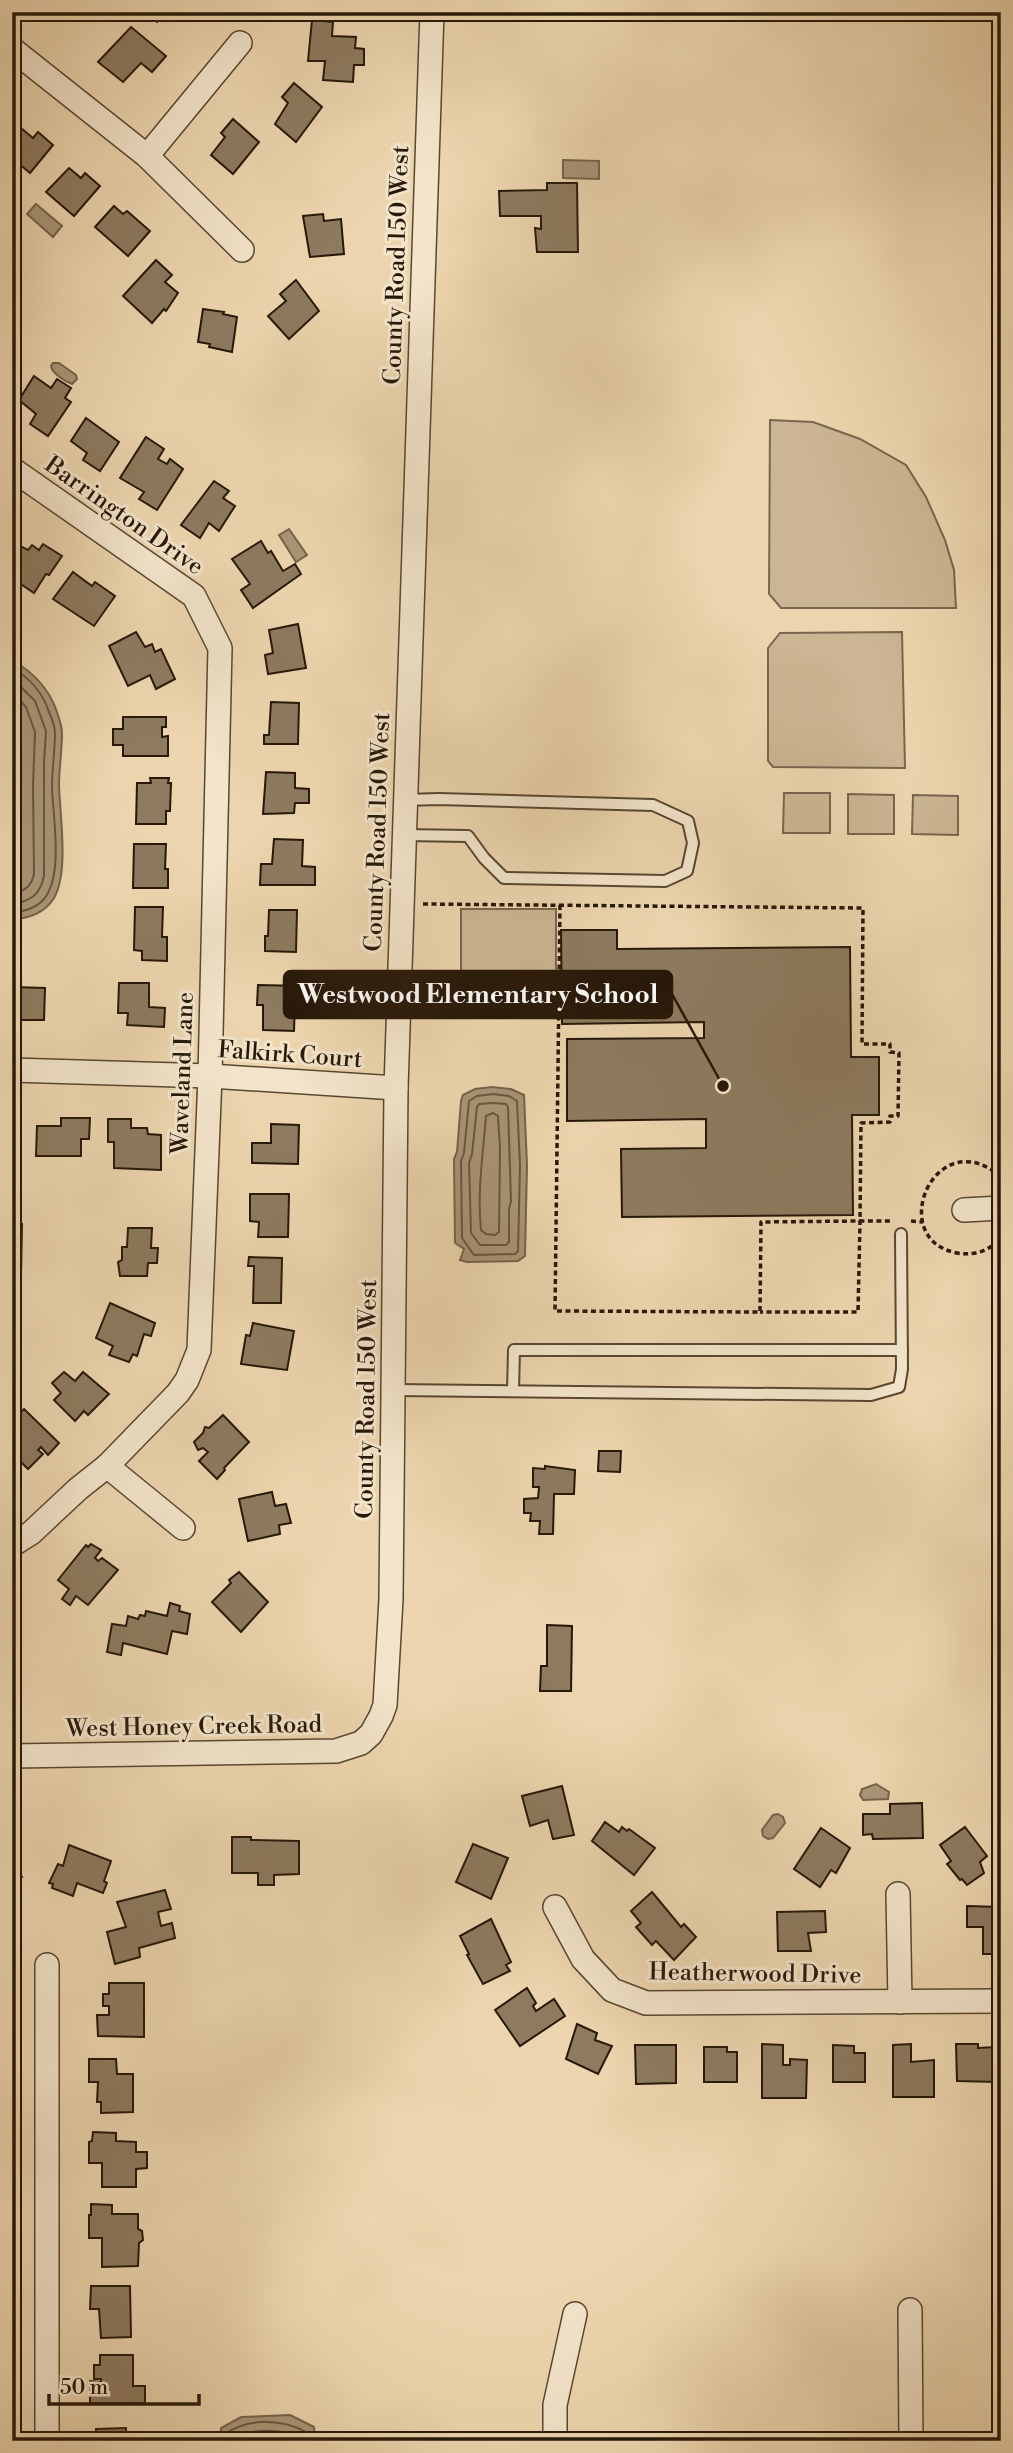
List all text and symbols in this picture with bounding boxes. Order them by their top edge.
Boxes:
street label: County Road 150 West [378,144,416,385]
street label: Barrington Drive [38,449,209,582]
street label: County Road 150 West [359,711,397,952]
callout: Westwood Elementary School [284,971,672,1018]
text: Westwood Elementary School [297,979,659,1011]
street label: Waveland Lane [165,991,201,1156]
street label: Falkirk Court [217,1035,364,1075]
street label: County Road 150 West [350,1278,384,1519]
street label: West Honey Creek Road [65,1710,323,1744]
street label: Heatherwood Drive [648,1957,862,1991]
scale bar [49,2362,200,2406]
text: 50 m [60,2375,108,2401]

